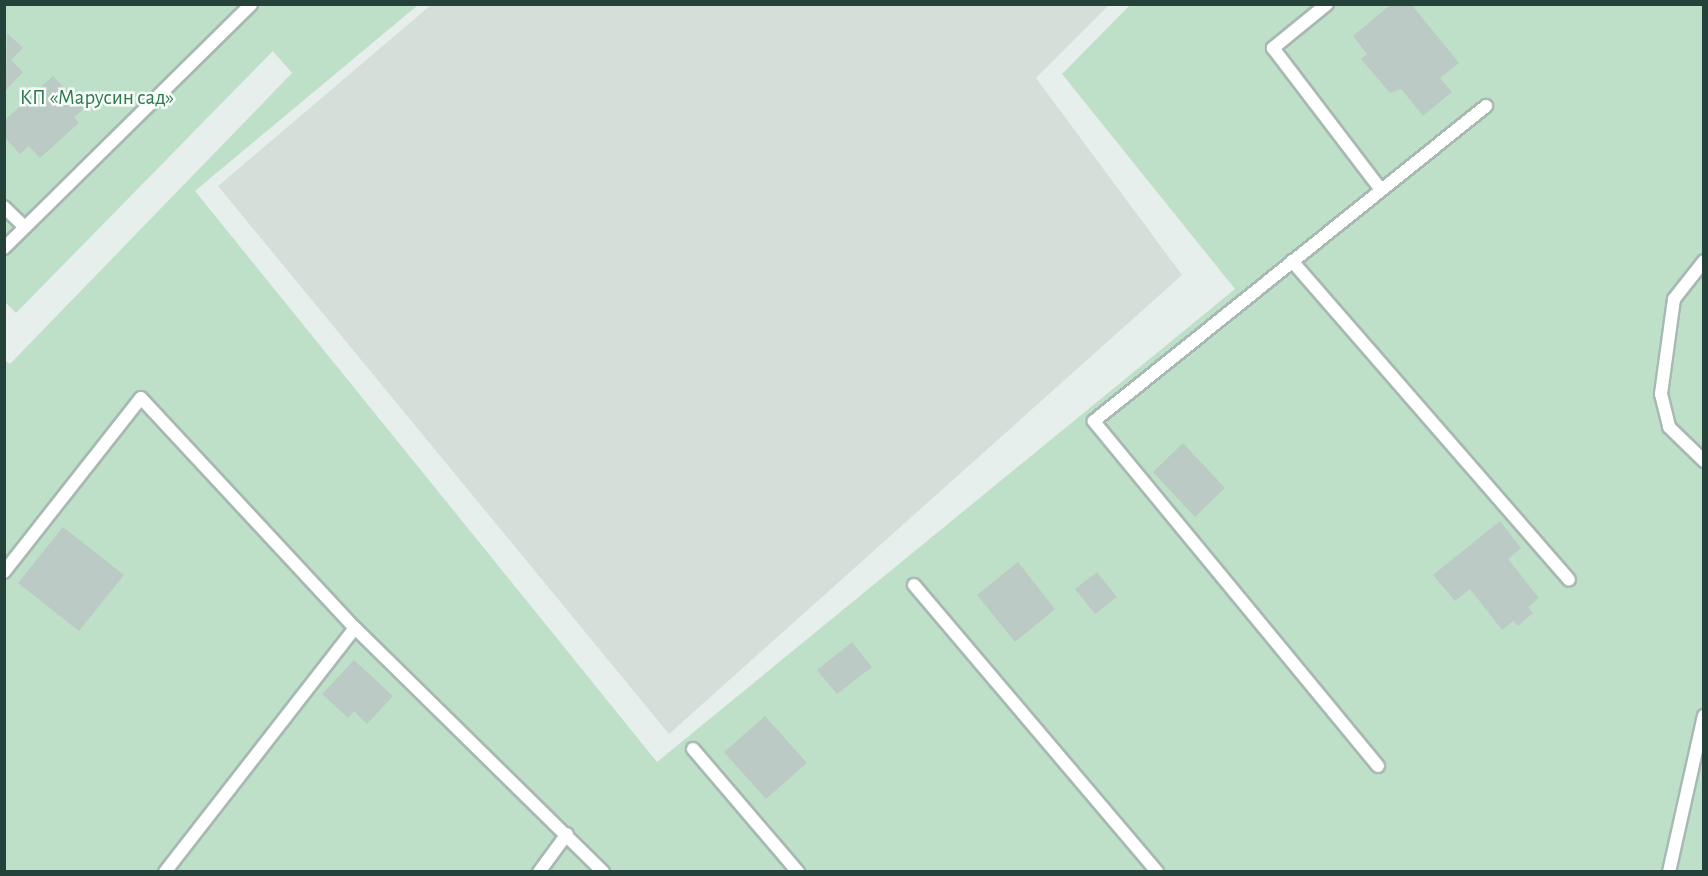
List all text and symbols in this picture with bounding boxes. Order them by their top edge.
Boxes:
park label: КП «Марусин сад» [20,85,174,111]

